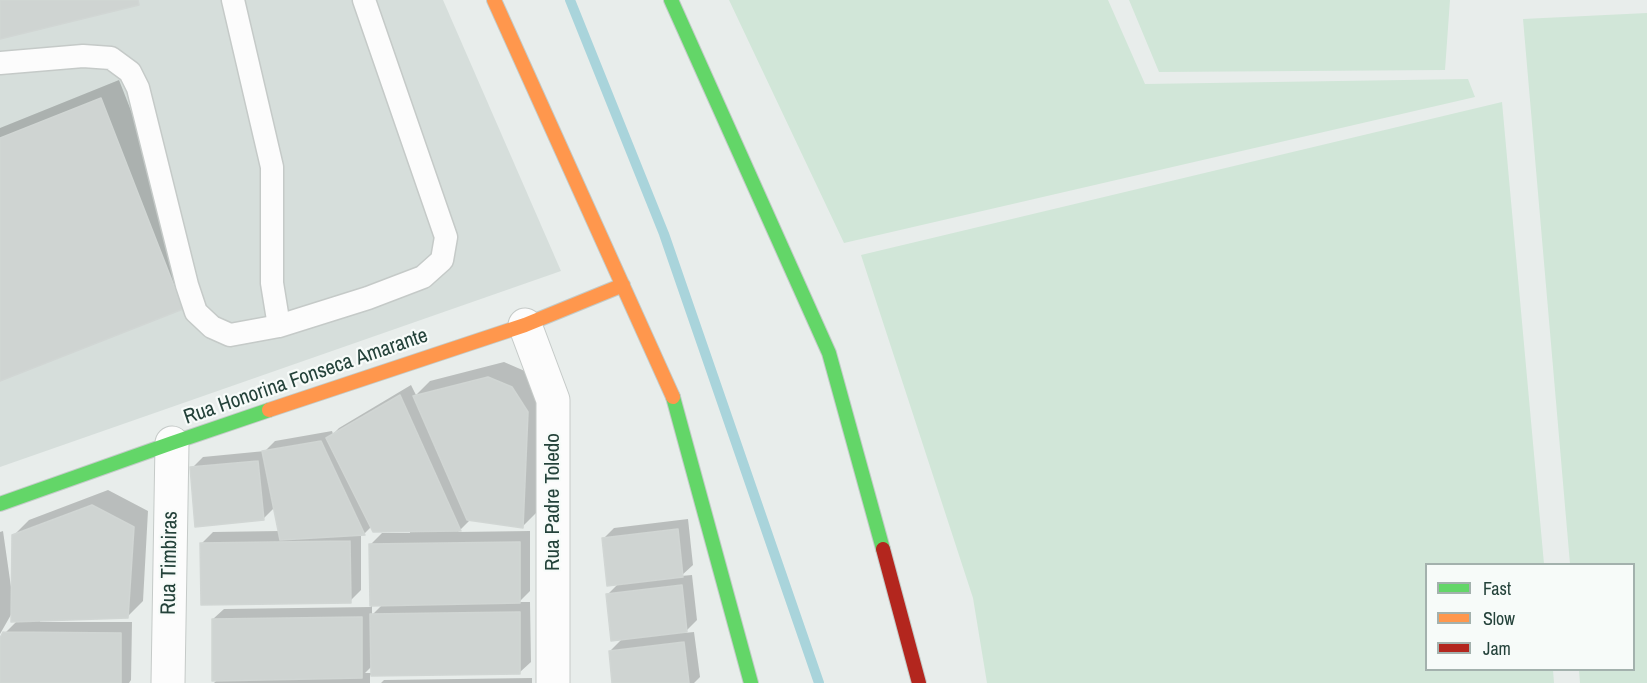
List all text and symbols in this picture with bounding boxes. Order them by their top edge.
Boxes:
street label: Rua Honorina Fonseca Amarante [181,323,431,431]
street label: Rua Padre Toledo [540,433,566,571]
street label: Rua Timbiras [156,511,184,615]
legend [1425,563,1635,671]
text: Fast [1483,576,1511,601]
text: Slow [1483,606,1515,631]
text: Jam [1483,636,1511,661]

